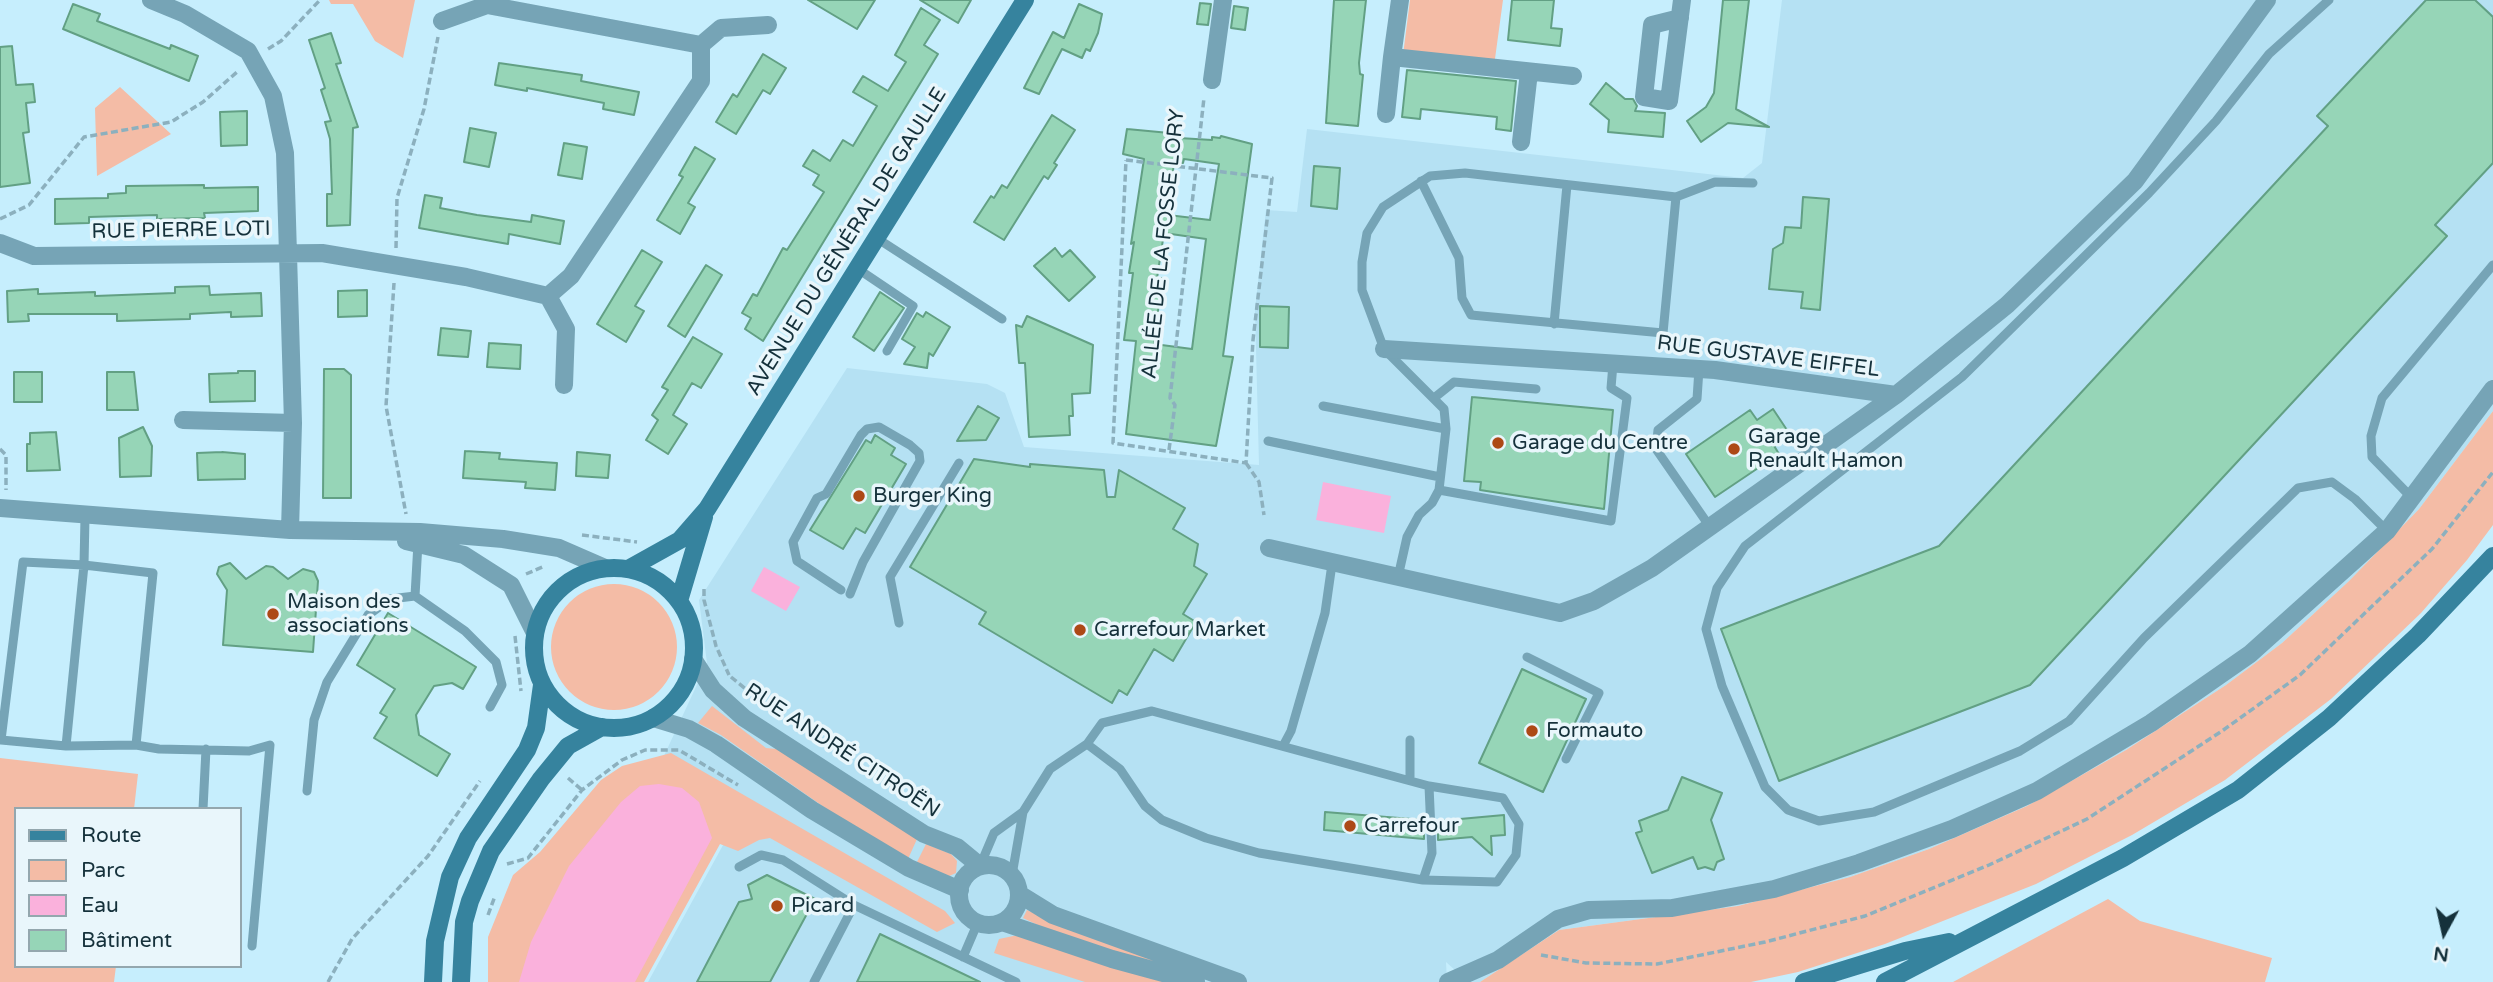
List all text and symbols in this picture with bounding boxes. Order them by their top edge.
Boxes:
street label: AVENUE DU GÉNÉRAL DE GAULLE [741,83,953,401]
street label: ALLÉE DE LA FOSSE LORY [1137,108,1191,380]
street label: RUE PIERRE LOTI [91,217,271,245]
street label: RUE GUSTAVE EIFFEL [1655,331,1881,383]
place label: Garage Renault Hamon [1748,424,1903,474]
place label: Garage du Centre [1512,430,1688,456]
marker: Garage du Centre [1490,435,1506,451]
marker: Garage Renault Hamon [1726,441,1742,457]
place label: Burger King [873,483,992,509]
marker: Burger King [851,488,867,504]
place label: Maison des associations [287,589,409,639]
marker: Maison des associations [265,606,281,622]
place label: Carrefour Market [1094,617,1266,643]
marker: Carrefour Market [1072,622,1088,638]
street label: RUE ANDRÉ CITROËN [740,678,944,824]
place label: Formauto [1546,718,1643,744]
marker: Formauto [1524,723,1540,739]
legend [14,807,242,968]
place label: Carrefour [1364,813,1459,839]
marker: Carrefour [1342,818,1358,834]
text: Route [81,823,141,848]
text: Parc [81,858,125,883]
text: Eau [81,893,119,918]
place label: Picard [791,893,854,919]
marker: Picard [769,898,785,914]
north arrow [2409,898,2479,968]
text: Bâtiment [81,928,172,953]
text: N [2432,942,2450,966]

